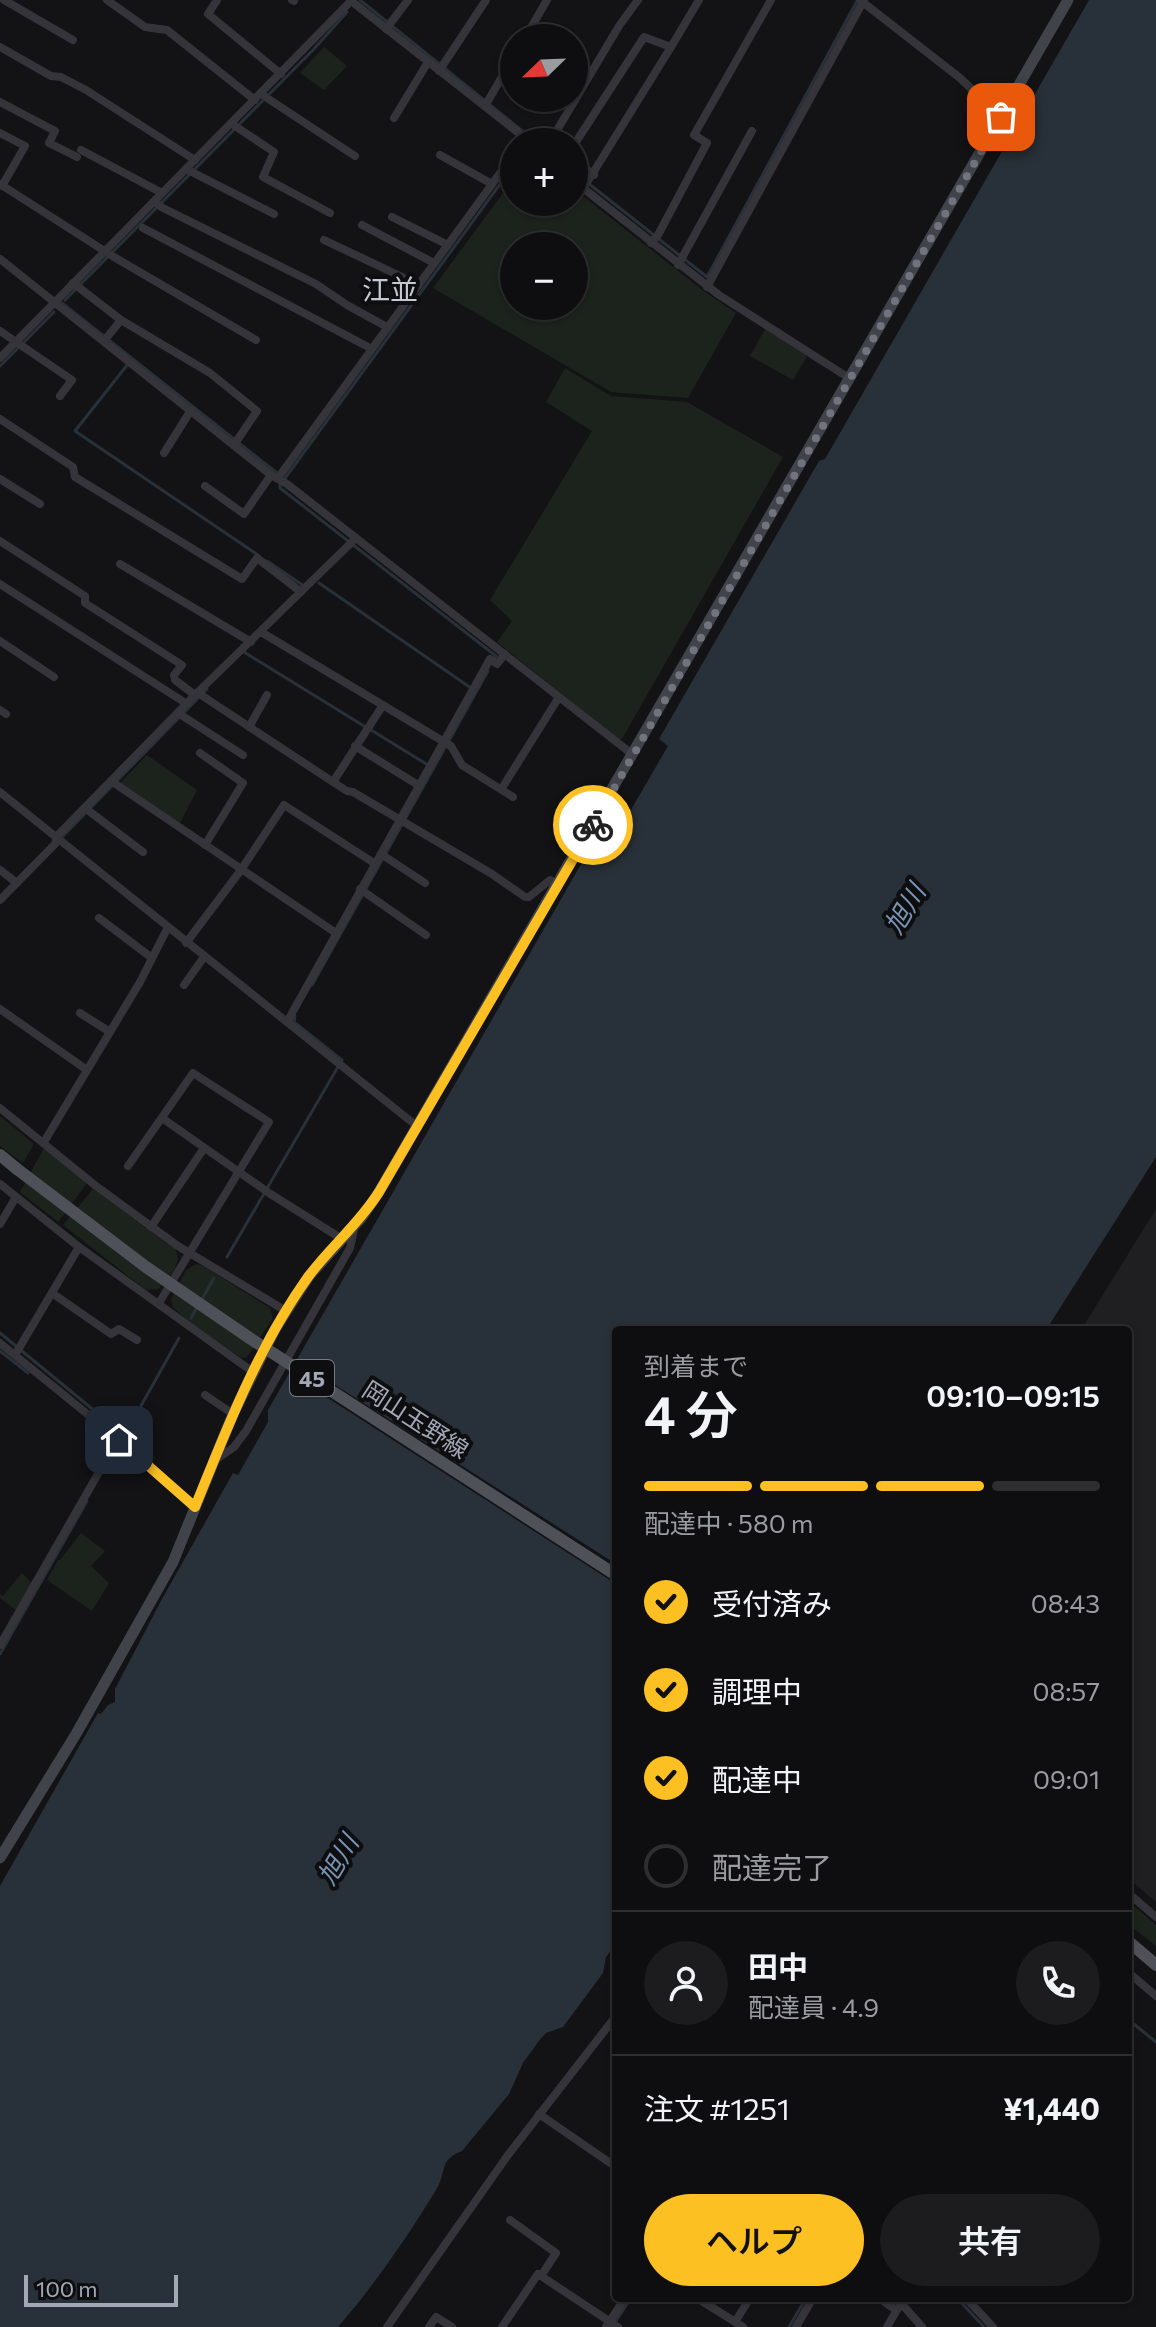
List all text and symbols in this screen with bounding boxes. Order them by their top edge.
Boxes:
north arrow [500,24,588,112]
map controls [500,24,588,320]
pin [967,83,1035,151]
icon: bag [979,95,1023,139]
button: + [500,128,588,216]
button: − [500,232,588,320]
district label: 江並 [362,272,418,306]
courier [553,785,633,865]
icon: bike [571,803,615,847]
water label: 旭川 [877,875,932,938]
text: 到着まで [644,1350,748,1381]
road number: 45 [290,1360,334,1396]
street label: 岡山玉野線 [358,1374,474,1464]
text: 09:10–09:15 [926,1376,1100,1413]
text: 4 分 [644,1381,738,1445]
pin [85,1406,153,1474]
icon: home [97,1418,141,1462]
text: 配達中 · 580 m [644,1507,813,1538]
icon: check [644,1580,688,1624]
text: 受付済み [712,1584,832,1621]
text: 08:43 [1031,1587,1100,1618]
icon: check [644,1668,688,1712]
text: 調理中 [712,1672,802,1709]
text: 08:57 [1032,1675,1100,1706]
icon: check [644,1756,688,1800]
text: 配達中 [712,1760,802,1797]
text: 09:01 [1033,1763,1100,1794]
water label: 旭川 [310,1826,365,1889]
text: 配達完了 [712,1848,832,1885]
button: person [644,1941,728,2025]
button: phone [1016,1941,1100,2025]
text: 田中 [748,1947,808,1984]
text: 配達員 · 4.9 [748,1991,879,2022]
text: 注文 #1251 [644,2089,790,2126]
text: ¥1,440 [1003,2089,1100,2126]
button: ヘルプ [644,2194,864,2286]
button: 共有 [880,2194,1100,2286]
scale bar [24,2271,178,2307]
text: 100 m [36,2275,98,2302]

